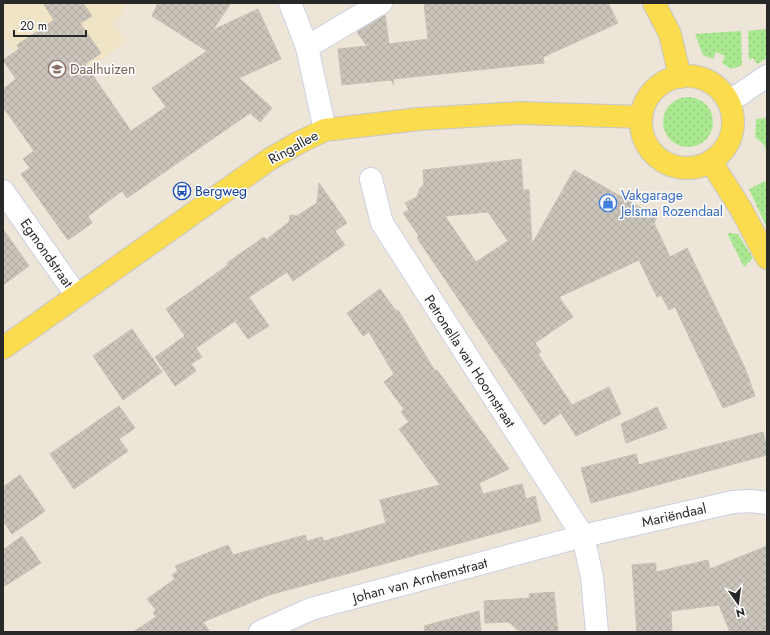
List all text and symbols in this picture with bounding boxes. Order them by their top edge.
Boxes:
scale bar [14,12,86,38]
text: 20 m [20,17,47,35]
school or university icon: Daalhuizen [47,59,67,79]
place label: Daalhuizen [70,59,135,79]
street label: Ringallee [264,125,322,169]
bus stop icon: Bergweg [172,181,192,201]
place label: Bergweg [195,181,247,201]
place label: Vakgarage Jelsma Rozendaal [619,185,723,221]
shop icon: Vakgarage Jelsma Rozendaal [598,193,618,213]
street label: Egmondstraat [16,214,79,292]
street label: Petronella van Hoornstraat [420,291,521,432]
street label: Mariëndaal [640,498,708,532]
street label: Johan van Arnhemstraat [349,552,490,608]
north arrow [718,583,758,623]
text: N [734,604,747,622]

